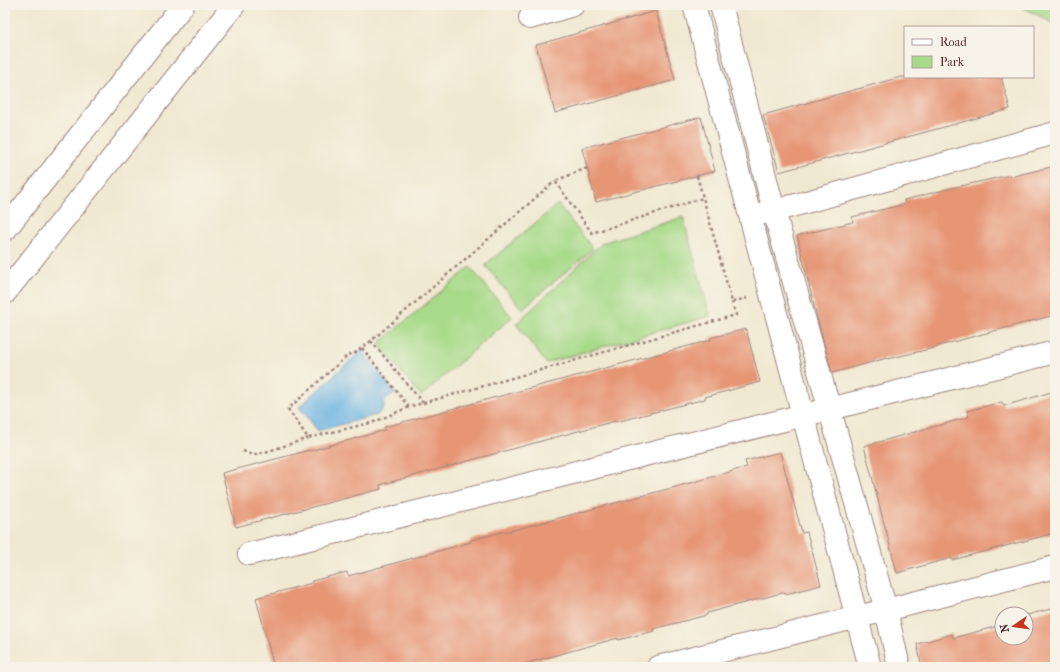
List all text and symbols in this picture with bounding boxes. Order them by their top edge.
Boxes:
legend [904,26,1034,78]
text: Road [940,35,967,49]
text: Park [940,55,965,69]
north arrow [994,606,1034,646]
text: N [997,622,1012,634]

